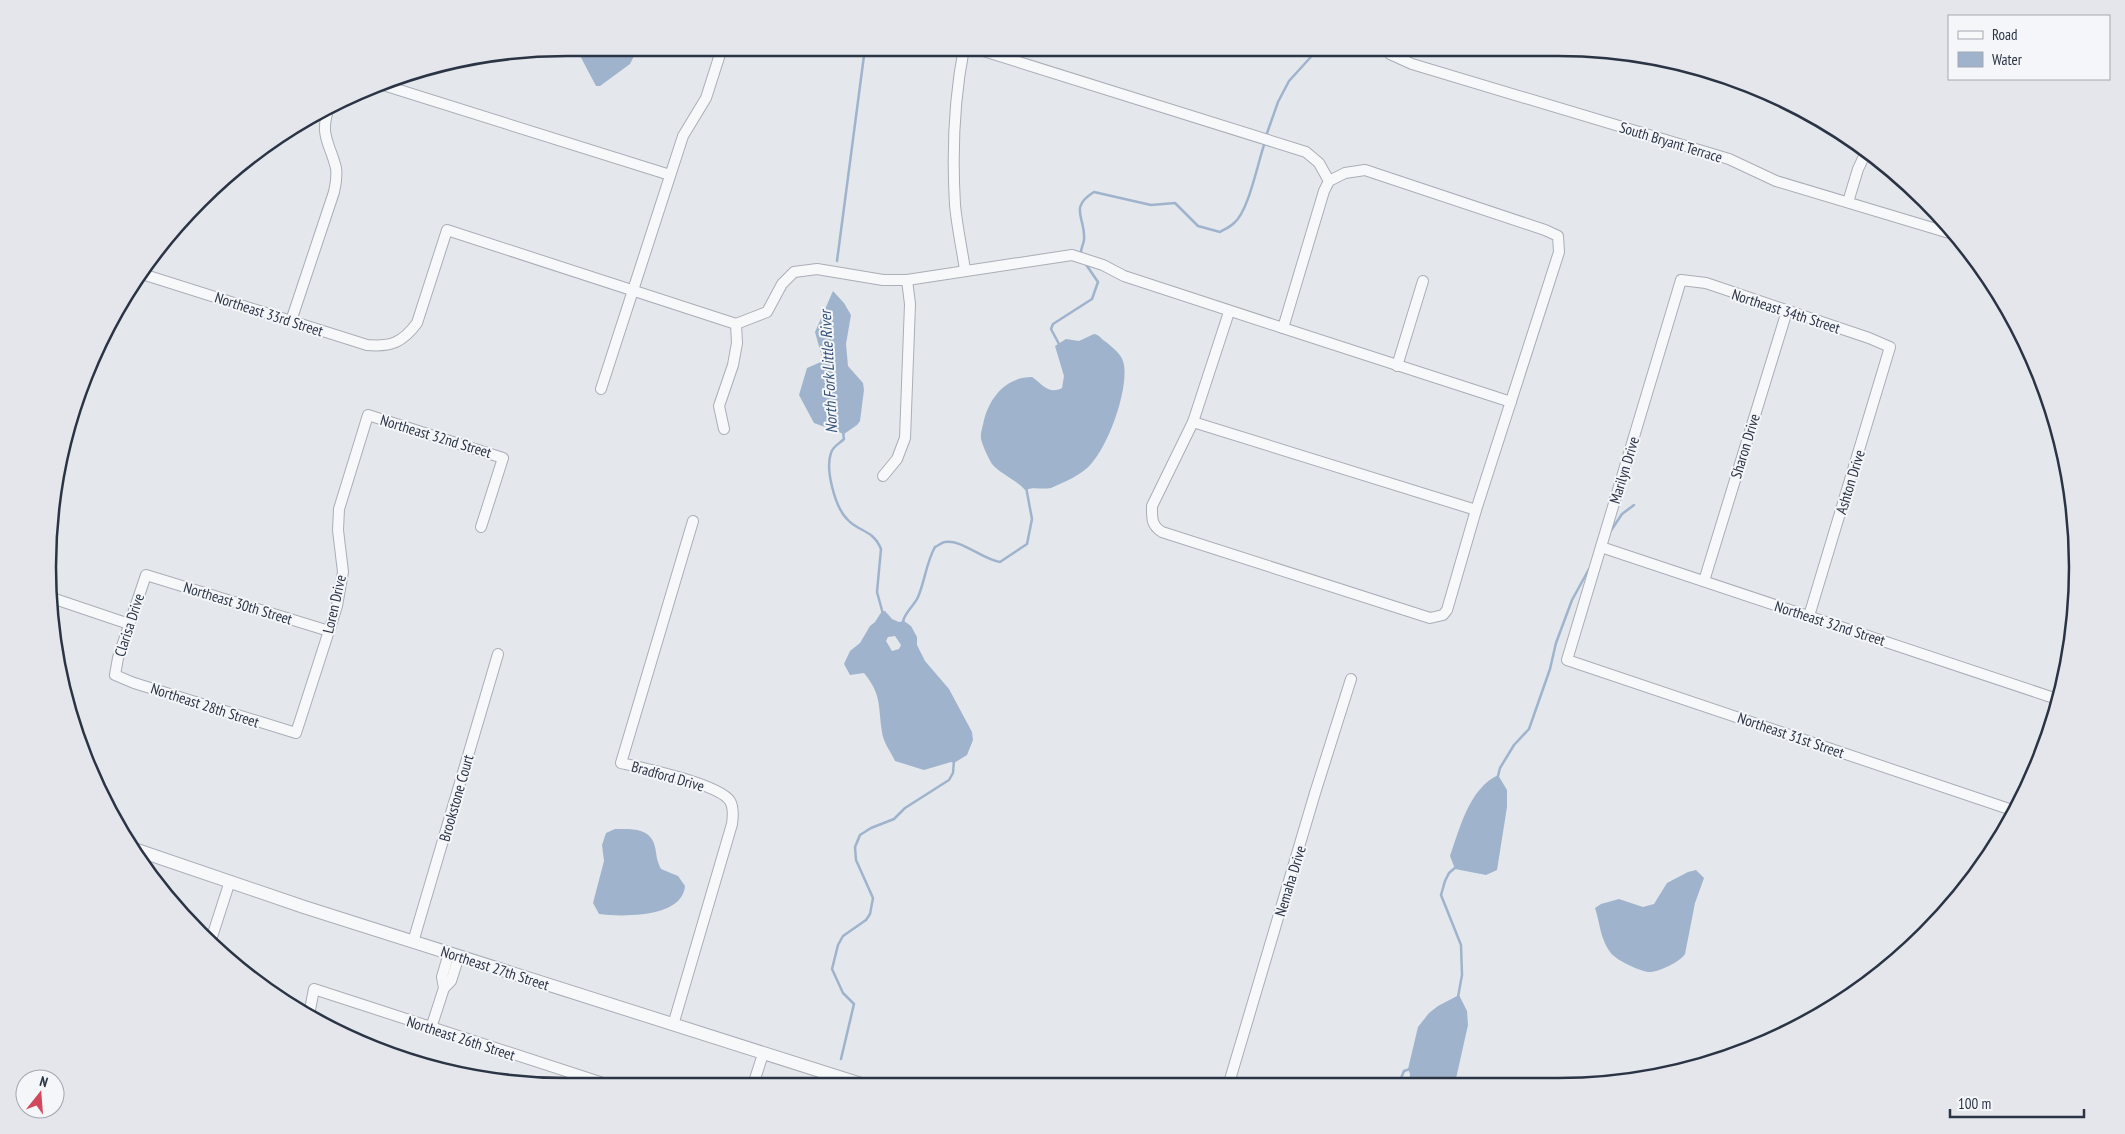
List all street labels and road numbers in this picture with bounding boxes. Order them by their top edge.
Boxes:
street label: South Bryant Terrace [1617,117,1725,167]
street label: Northeast 34th Street [1729,285,1843,337]
street label: Northeast 33rd Street [212,288,326,340]
street label: Northeast 32nd Street [378,410,494,462]
street label: Sharon Drive [1726,411,1764,481]
street label: Marilyn Drive [1605,434,1643,506]
street label: Ashton Drive [1831,448,1869,516]
street label: Loren Drive [318,573,350,635]
street label: Northeast 30th Street [181,577,295,629]
street label: Clarisa Drive [110,591,148,659]
street label: Northeast 32nd Street [1772,596,1888,650]
street label: Northeast 28th Street [148,679,262,731]
street label: Northeast 31st Street [1735,708,1847,762]
street label: Brookstone Court [435,752,477,844]
street label: Bradford Drive [629,757,707,795]
street label: Nemaha Drive [1270,843,1310,919]
street label: Northeast 27th Street [438,942,552,994]
street label: Northeast 26th Street [404,1012,518,1064]

